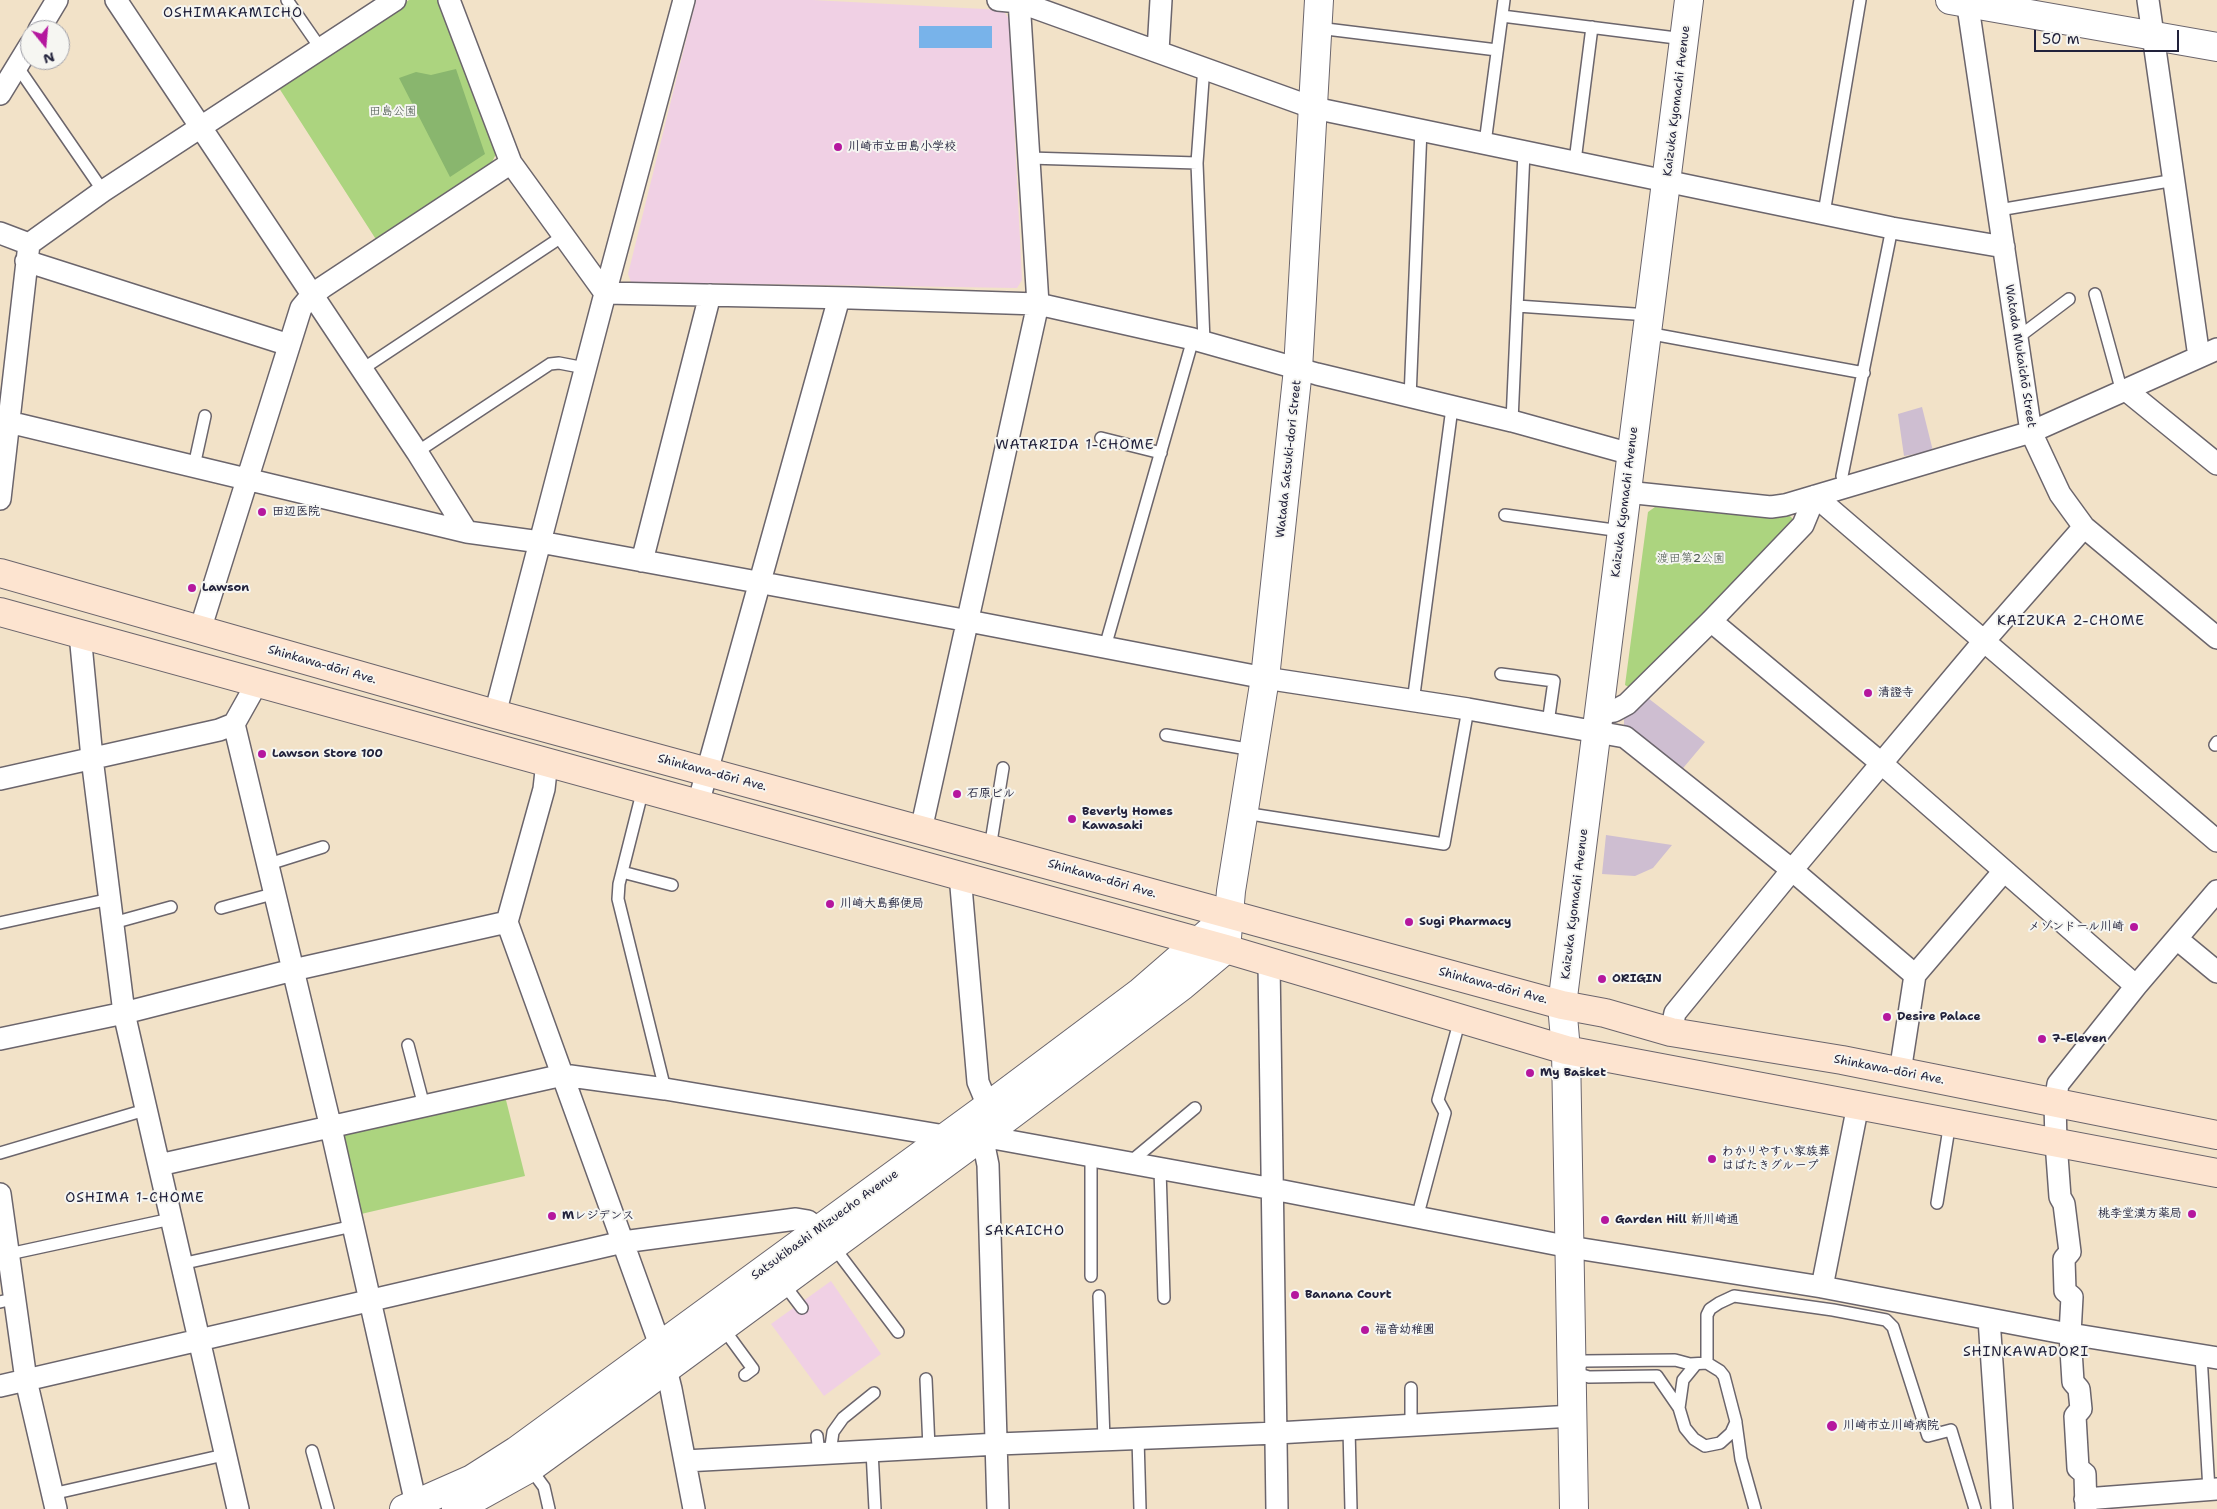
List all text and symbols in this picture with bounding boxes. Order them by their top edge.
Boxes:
district label: OSHIMAKAMICHO [161,5,305,21]
north arrow [20,20,70,70]
scale bar [2037,20,2182,52]
street label: Kaizuka Kyomachi Avenue [1661,25,1693,177]
text: 50 m [2042,29,2080,49]
text: N [41,48,57,69]
park label: 田島公園 [369,105,417,119]
place label: 川崎市立田島小学校 [848,140,956,154]
marker: 川崎市立田島小学校 [832,141,844,153]
street label: Watada Mukaichō Street [2002,283,2038,429]
street label: Watada Satsuki-dori Street [1274,379,1304,539]
street label: Kaizuka Kyomachi Avenue [1609,426,1641,578]
district label: WATARIDA 1-CHOME [994,437,1156,453]
place label: 田辺医院 [272,505,320,519]
marker: 田辺医院 [256,506,268,518]
park label: 渡田第2公園 [1657,552,1725,566]
place label: Lawson [202,581,249,595]
marker: Lawson [186,582,198,594]
district label: KAIZUKA 2-CHOME [1995,613,2147,629]
street label: Shinkawa-dōri Ave. [266,643,378,687]
place label: 清證寺 [1878,686,1914,700]
marker: 清證寺 [1862,687,1874,699]
place label: Lawson Store 100 [272,747,383,761]
marker: Lawson Store 100 [256,748,268,760]
street label: Shinkawa-dōri Ave. [656,752,768,794]
place label: 石原ビル [967,787,1015,801]
marker: 石原ビル [951,788,963,800]
place label: Beverly Homes Kawasaki [1082,805,1173,833]
marker: Beverly Homes Kawasaki [1066,813,1078,825]
street label: Kaizuka Kyomachi Avenue [1559,828,1591,980]
street label: Shinkawa-dōri Ave. [1046,857,1158,901]
place label: 川崎大島郵便局 [840,897,924,911]
marker: 川崎大島郵便局 [824,898,836,910]
place label: Sugi Pharmacy [1419,915,1511,929]
marker: Sugi Pharmacy [1403,916,1415,928]
place label: メゾンドール川崎 [2028,920,2124,934]
marker: メゾンドール川崎 [2128,921,2140,933]
street label: Shinkawa-dōri Ave. [1437,965,1549,1007]
place label: ORIGIN [1612,972,1662,986]
marker: ORIGIN [1596,973,1608,985]
place label: Desire Palace [1897,1010,1981,1024]
marker: Desire Palace [1881,1011,1893,1023]
place label: 7-Eleven [2052,1032,2107,1046]
marker: 7-Eleven [2036,1033,2048,1045]
street label: Shinkawa-dōri Ave. [1832,1052,1946,1088]
place label: My Basket [1540,1066,1606,1080]
marker: My Basket [1524,1067,1536,1079]
place label: わかりやすい家族葬 はばたきグループ [1722,1145,1830,1173]
marker: わかりやすい家族葬 はばたきグループ [1706,1153,1718,1165]
street label: Satsukibashi Mizuecho Avenue [749,1167,901,1283]
district label: OSHIMA 1-CHOME [63,1190,207,1206]
place label: 桃李堂漢方薬局 [2098,1207,2182,1221]
marker: 桃李堂漢方薬局 [2186,1208,2198,1220]
place label: Mレジデンス [562,1209,634,1223]
marker: Mレジデンス [546,1210,558,1222]
place label: Garden Hill 新川崎通 [1615,1213,1739,1227]
marker: Garden Hill 新川崎通 [1599,1214,1611,1226]
district label: SAKAICHO [984,1223,1066,1239]
place label: Banana Court [1305,1288,1392,1302]
marker: Banana Court [1289,1289,1301,1301]
place label: 福音幼稚園 [1375,1323,1435,1337]
marker: 福音幼稚園 [1359,1324,1371,1336]
district label: SHINKAWADORI [1961,1344,2091,1360]
marker: 川崎市立川崎病院 [1825,1419,1839,1433]
place label: 川崎市立川崎病院 [1843,1419,1939,1433]

